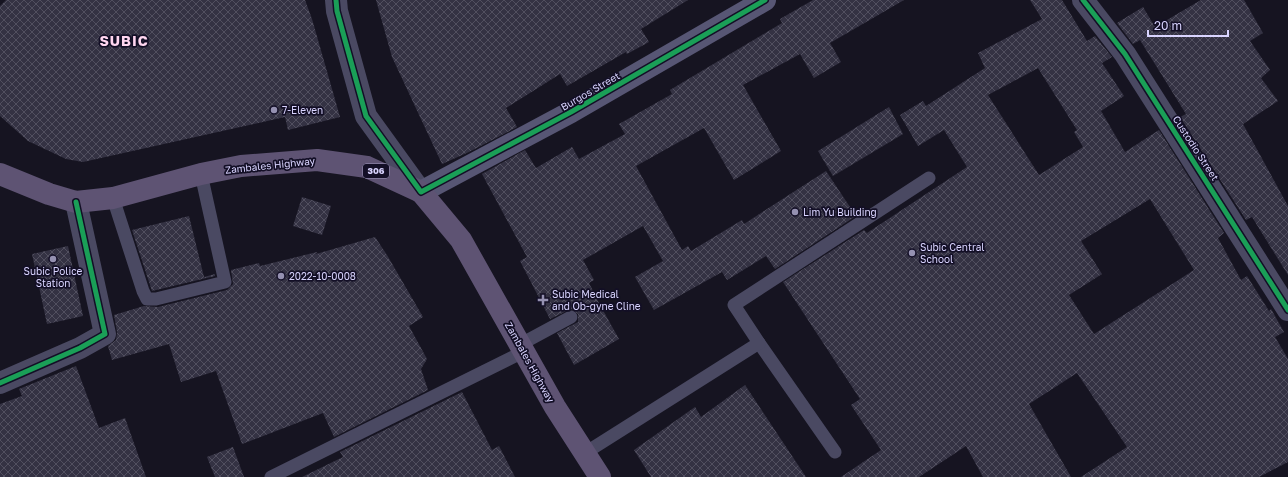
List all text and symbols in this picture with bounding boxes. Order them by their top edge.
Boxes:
scale bar [1148,12,1228,38]
text: 20 m [1154,18,1182,33]
district label: SUBIC [99,32,149,49]
street label: Burgos Street [558,69,622,113]
place label: 7-Eleven [282,104,323,116]
marker: 7-Eleven [269,105,279,115]
street label: Custodio Street [1171,113,1221,183]
street label: Zambales Highway [224,154,316,176]
road number: 306 [363,164,389,178]
place label: Lim Yu Building [803,206,877,218]
marker: Lim Yu Building [790,207,800,217]
place label: Subic Central School [920,241,985,265]
marker: Subic Central School [907,248,917,258]
marker: Subic Police Station [48,254,58,264]
place label: Subic Police Station [24,265,83,289]
place label: 2022-10-0008 [289,270,356,282]
marker: 2022-10-0008 [276,271,286,281]
place label: Subic Medical and Ob-gyne Cline [552,288,641,312]
marker: Subic Medical and Ob-gyne Cline [537,294,549,306]
street label: Zambales Highway [503,320,557,405]

